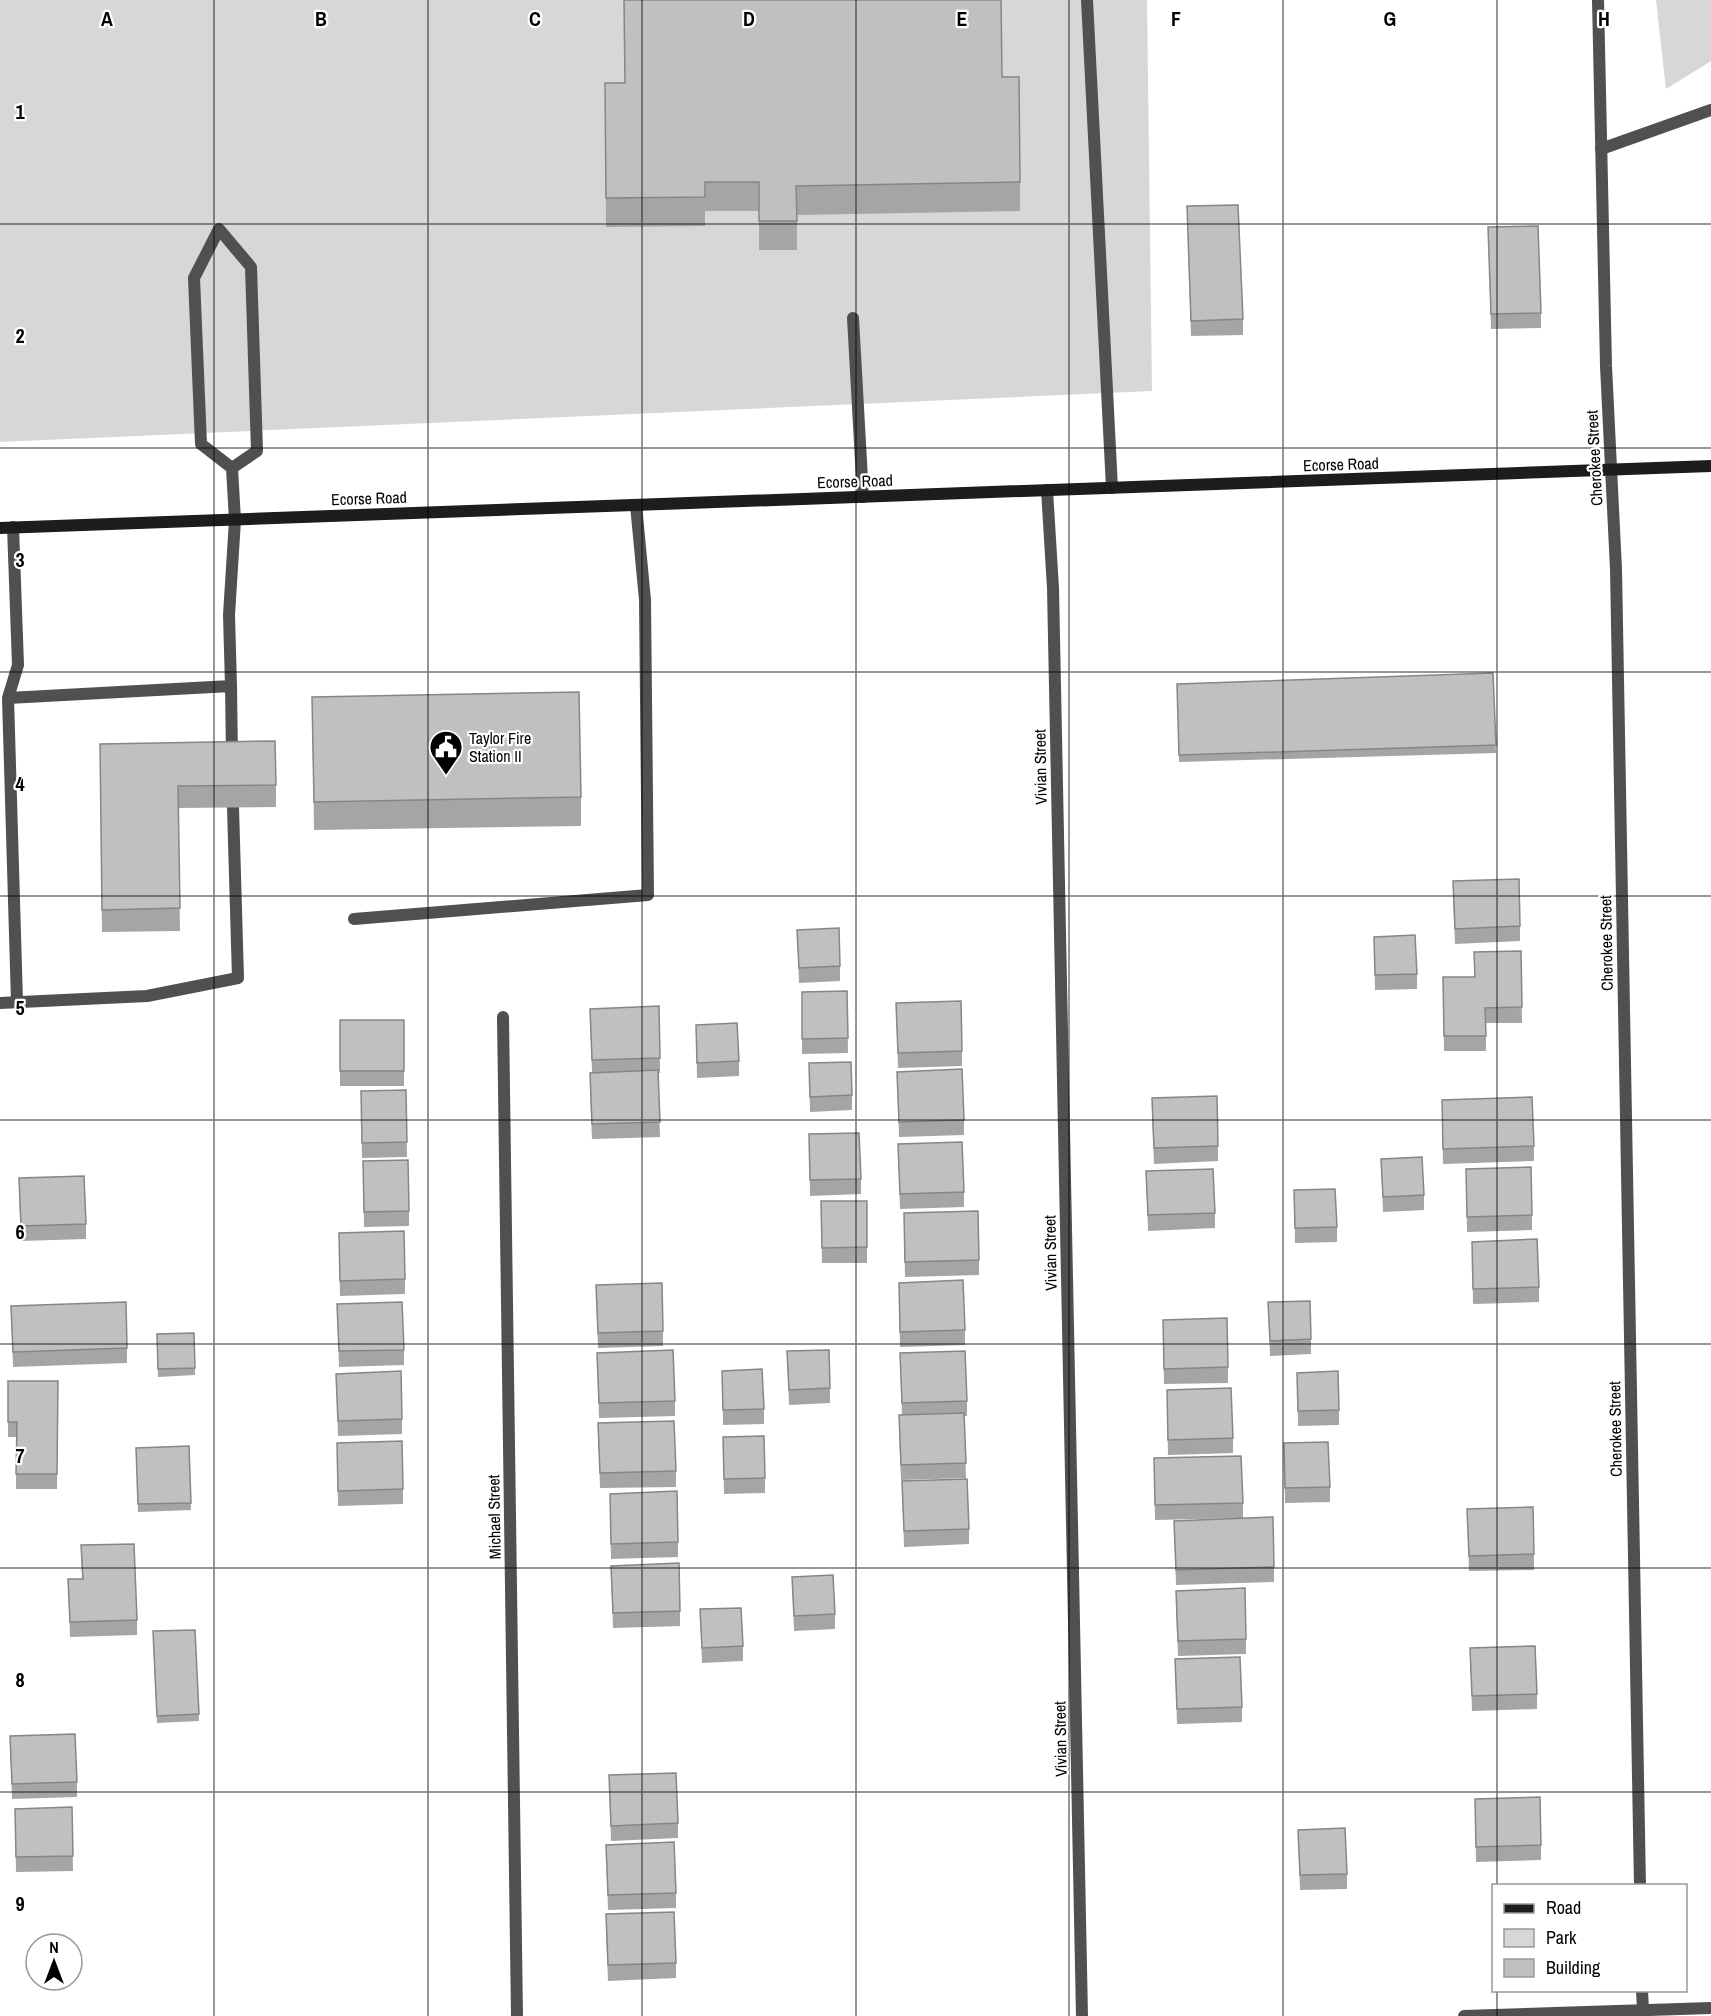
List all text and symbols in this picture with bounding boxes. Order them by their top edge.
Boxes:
text: A [101,5,113,32]
text: B [315,5,327,32]
text: C [529,5,541,32]
text: D [743,5,755,32]
text: E [957,5,968,32]
text: F [1171,5,1181,32]
text: G [1384,5,1396,32]
text: H [1598,5,1610,32]
text: 1 [15,98,25,125]
text: 2 [15,322,25,349]
street label: Cherokee Street [1580,409,1607,506]
street label: Ecorse Road [1303,452,1379,476]
street label: Ecorse Road [817,469,893,493]
street label: Ecorse Road [331,486,407,510]
text: 3 [15,546,25,573]
place label: Taylor Fire Station II [469,727,531,767]
public building icon: Taylor Fire Station II [428,729,464,776]
street label: Vivian Street [1028,729,1052,805]
text: 4 [15,770,25,797]
street label: Cherokee Street [1594,895,1618,991]
text: 5 [15,994,25,1021]
street label: Vivian Street [1038,1215,1062,1291]
text: 6 [15,1218,25,1245]
street label: Cherokee Street [1603,1381,1627,1477]
text: 7 [15,1442,25,1469]
street label: Michael Street [482,1474,506,1559]
text: 8 [15,1666,25,1693]
street label: Vivian Street [1048,1701,1072,1777]
legend [1492,1884,1687,1992]
text: 9 [15,1890,25,1917]
text: Road [1546,1895,1581,1920]
text: Park [1546,1925,1577,1950]
north arrow [24,1932,84,1992]
text: N [49,1936,59,1958]
text: Building [1546,1955,1601,1980]

